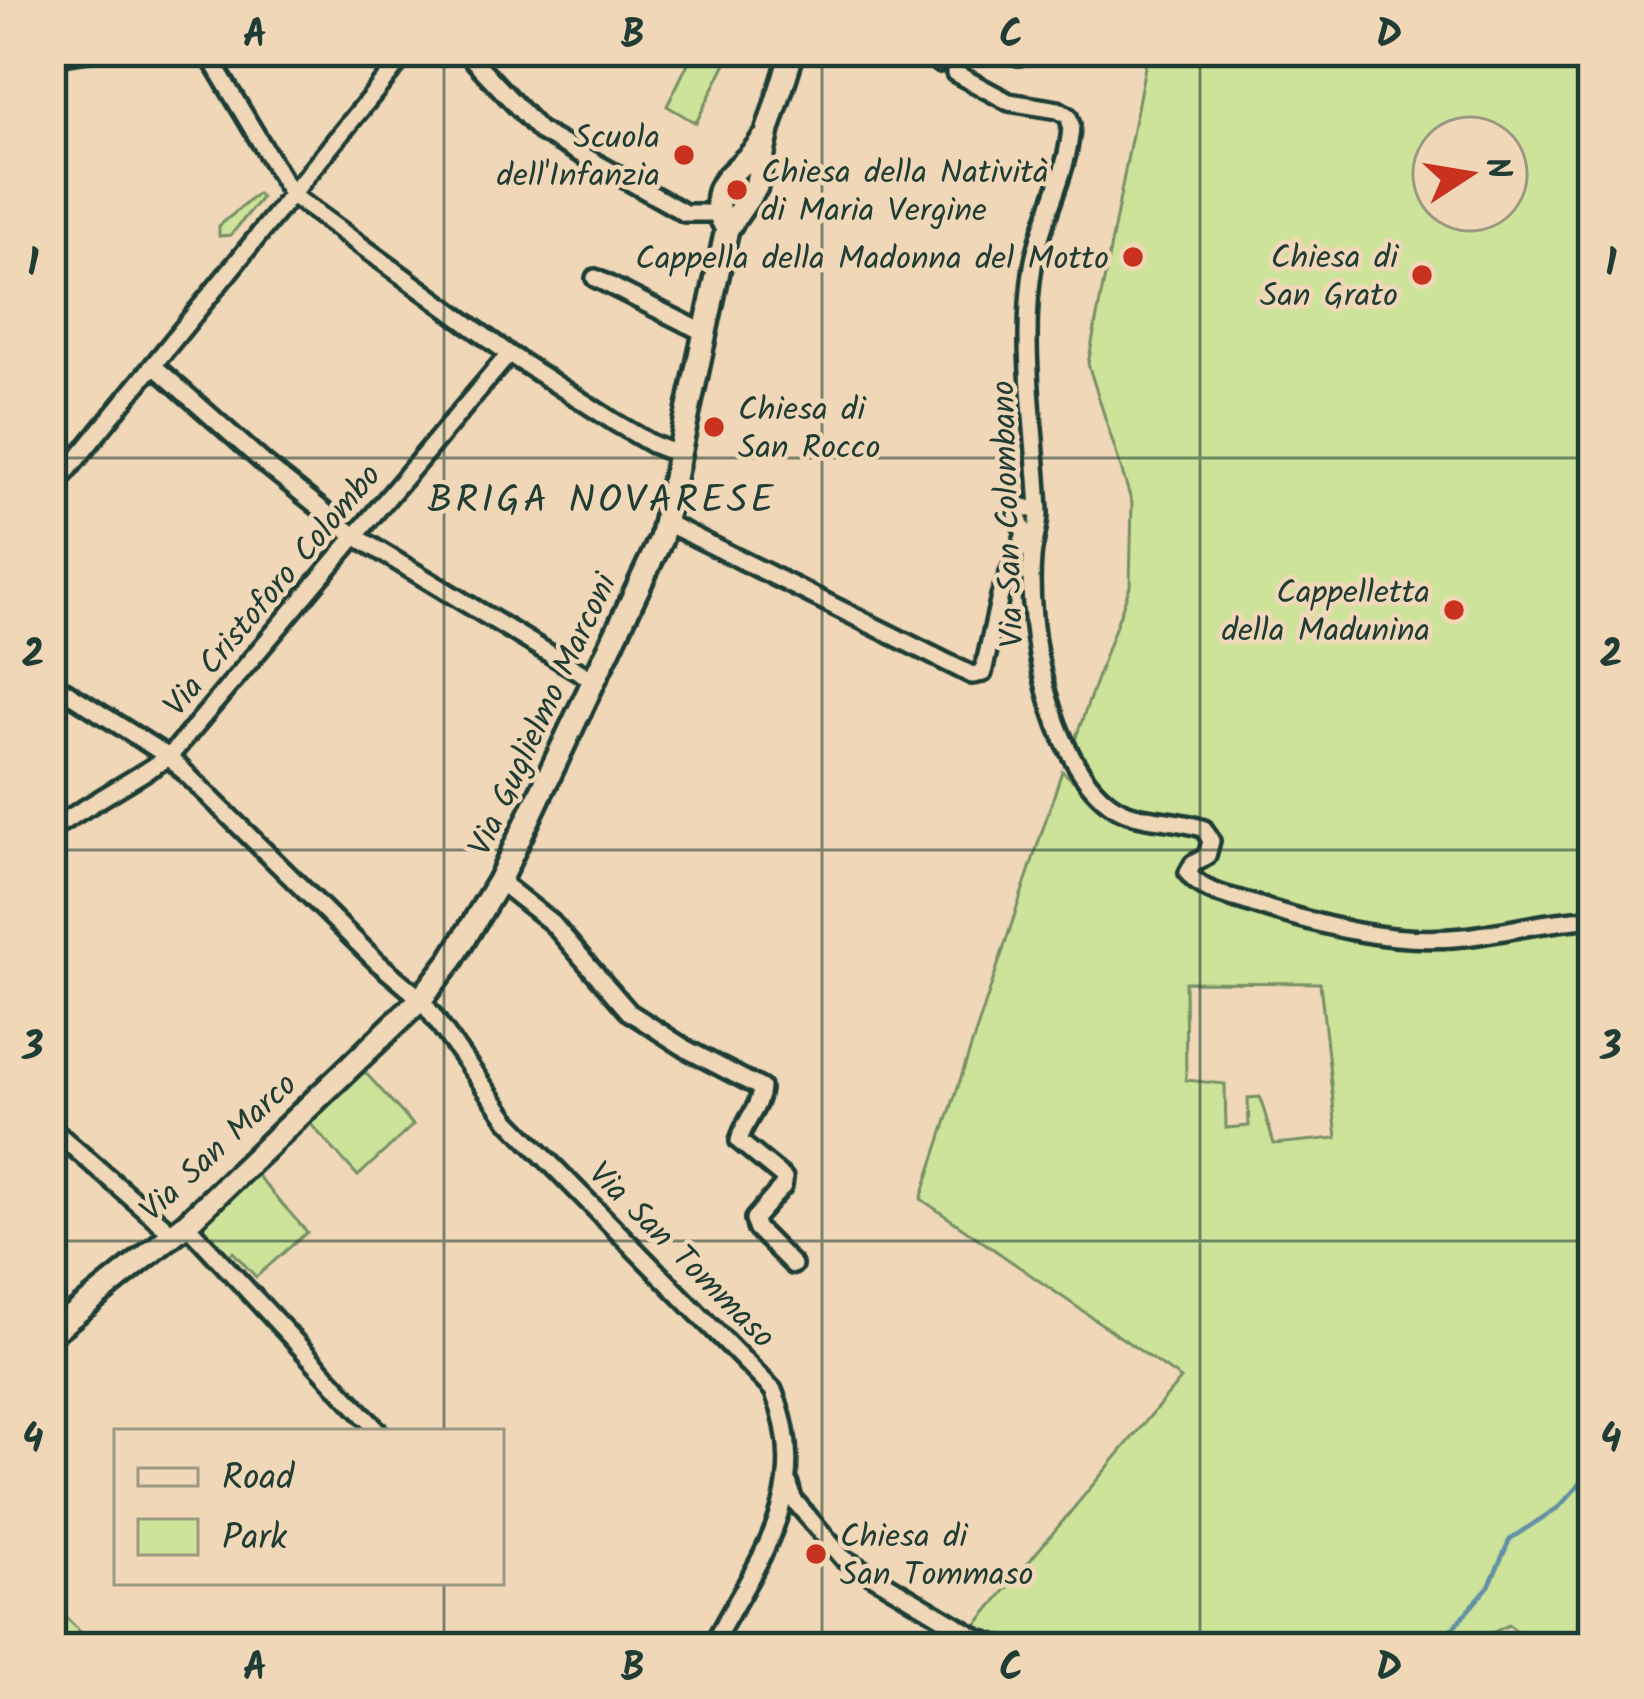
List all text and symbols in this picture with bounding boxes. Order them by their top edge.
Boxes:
text: A [243,6,267,68]
text: B [621,6,645,68]
text: C [999,6,1023,68]
text: D [1376,6,1402,68]
place label: Scuola dell'Infanzia [497,113,660,204]
north arrow [1410,114,1530,234]
marker: Scuola dell'Infanzia [671,142,697,168]
place label: Chiesa della Natività di Maria Vergine [761,148,1049,239]
text: N [1468,153,1524,184]
marker: Chiesa della Natività di Maria Vergine [724,177,750,203]
place label: Chiesa di San Grato [1260,233,1399,324]
place label: Cappella della Madonna del Motto [635,234,1109,287]
text: 1 [27,235,39,297]
text: 1 [1605,235,1617,297]
marker: Cappella della Madonna del Motto [1120,244,1146,270]
marker: Chiesa di San Grato [1409,262,1435,288]
street label: Via San Colombano [978,379,1041,648]
place label: Chiesa di San Rocco [738,385,880,476]
marker: Chiesa di San Rocco [701,414,727,440]
street label: Via Cristoforo Colombo [151,453,396,730]
district label: BRIGA NOVARESE [428,471,776,533]
street label: Via Guglielmo Marconi [455,564,633,866]
place label: Cappelletta della Madunina [1221,568,1430,659]
marker: Cappelletta della Madunina [1441,597,1467,623]
text: 2 [22,626,44,688]
text: 2 [1600,626,1622,688]
text: 3 [20,1018,44,1080]
text: 3 [1598,1018,1622,1080]
street label: Via San Marco [128,1061,311,1236]
street label: Via San Tommaso [574,1150,787,1363]
text: 4 [22,1410,44,1472]
text: 4 [1600,1410,1622,1472]
legend [114,1429,504,1585]
text: Road [222,1451,295,1508]
text: Park [222,1511,288,1568]
place label: Chiesa di San Tommaso [840,1512,1033,1603]
marker: Chiesa di San Tommaso [803,1541,829,1567]
text: A [243,1639,267,1699]
text: B [621,1639,645,1699]
text: C [999,1639,1023,1699]
text: D [1376,1639,1402,1699]

